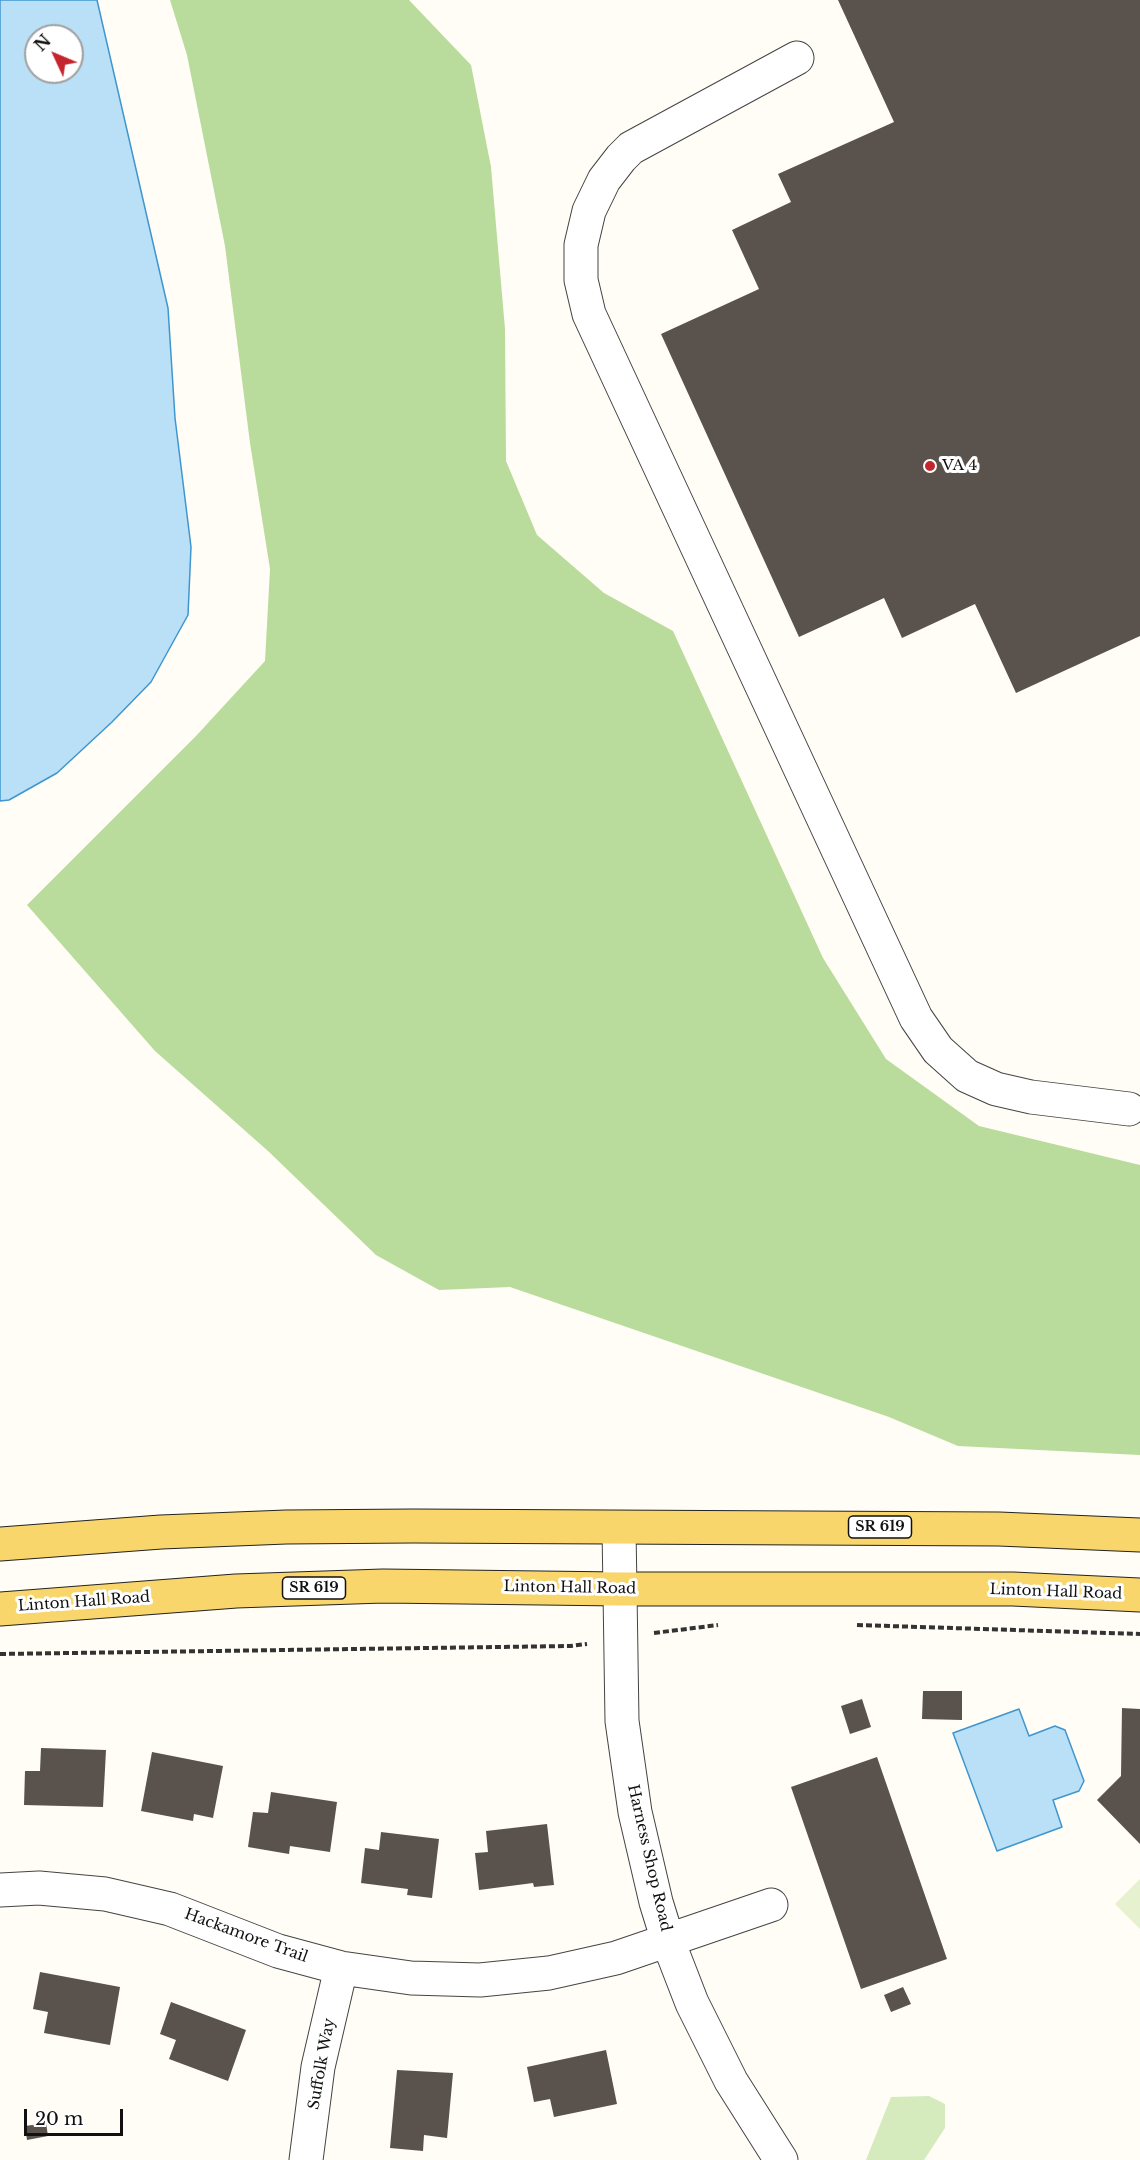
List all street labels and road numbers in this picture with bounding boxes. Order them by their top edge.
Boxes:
road number: SR 619 [848,1516,912,1538]
road number: SR 619 [282,1577,346,1599]
street label: Linton Hall Road [504,1578,636,1598]
street label: Linton Hall Road [989,1581,1123,1603]
street label: Linton Hall Road [17,1588,151,1616]
street label: Harness Shop Road [623,1783,675,1933]
street label: Hackamore Trail [182,1905,310,1967]
street label: Suffolk Way [305,2017,339,2111]

